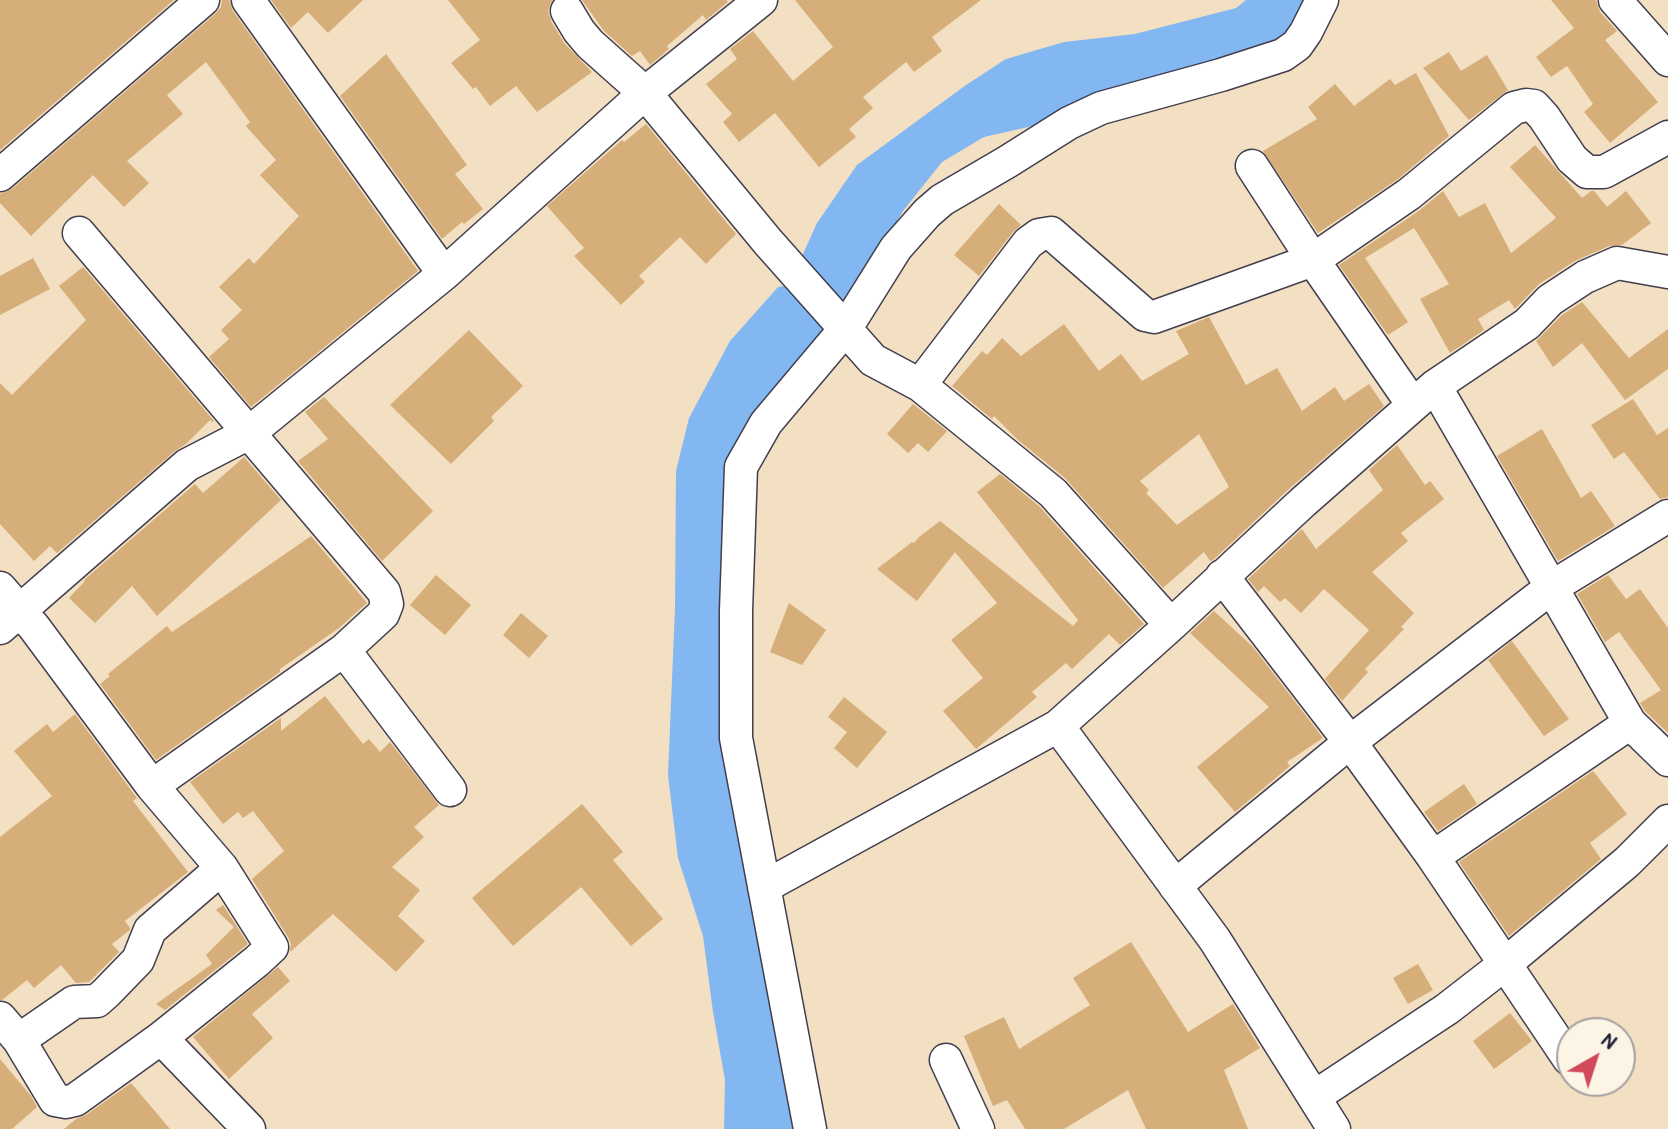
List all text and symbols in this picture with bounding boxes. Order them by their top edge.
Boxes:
north arrow [1556,1017,1636,1097]
text: N [1596,1025,1624,1055]

